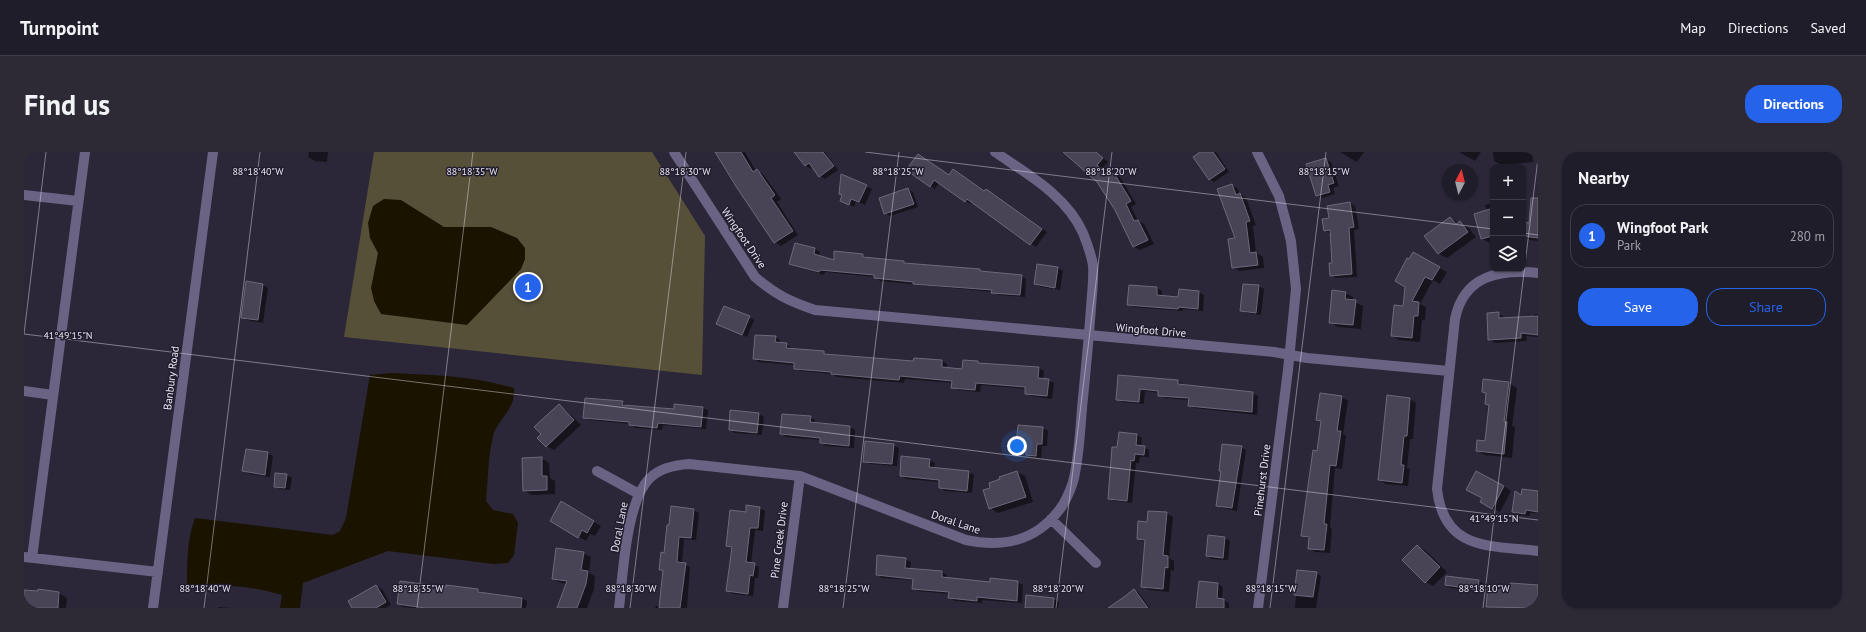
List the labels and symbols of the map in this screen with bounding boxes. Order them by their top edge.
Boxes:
north arrow [1442,164,1478,200]
text: 88°18'40"W [232,165,284,178]
text: 88°18'35"W [446,165,498,178]
text: 88°18'30"W [659,165,711,178]
text: 88°18'25"W [872,165,924,178]
text: 88°18'20"W [1085,165,1137,178]
text: 88°18'15"W [1298,165,1350,178]
street label: Wingfoot Drive [718,205,770,271]
pin: 1 [515,272,541,302]
street label: Wingfoot Drive [1115,320,1187,340]
text: 41°49'15"N [43,329,93,342]
street label: Banbury Road [160,345,182,411]
your location [1007,436,1027,456]
street label: Pinehurst Drive [1251,443,1273,517]
street label: Doral Lane [607,500,631,553]
street label: Pine Creek Drive [767,501,791,579]
street label: Doral Lane [930,507,983,537]
text: 41°49'15"N [1469,512,1519,525]
text: 88°18'40"W [179,582,231,595]
text: 88°18'35"W [392,582,444,595]
text: 88°18'30"W [605,582,657,595]
text: 88°18'25"W [818,582,870,595]
text: 88°18'20"W [1032,582,1084,595]
text: 88°18'15"W [1245,582,1297,595]
text: 88°18'10"W [1458,582,1510,595]

